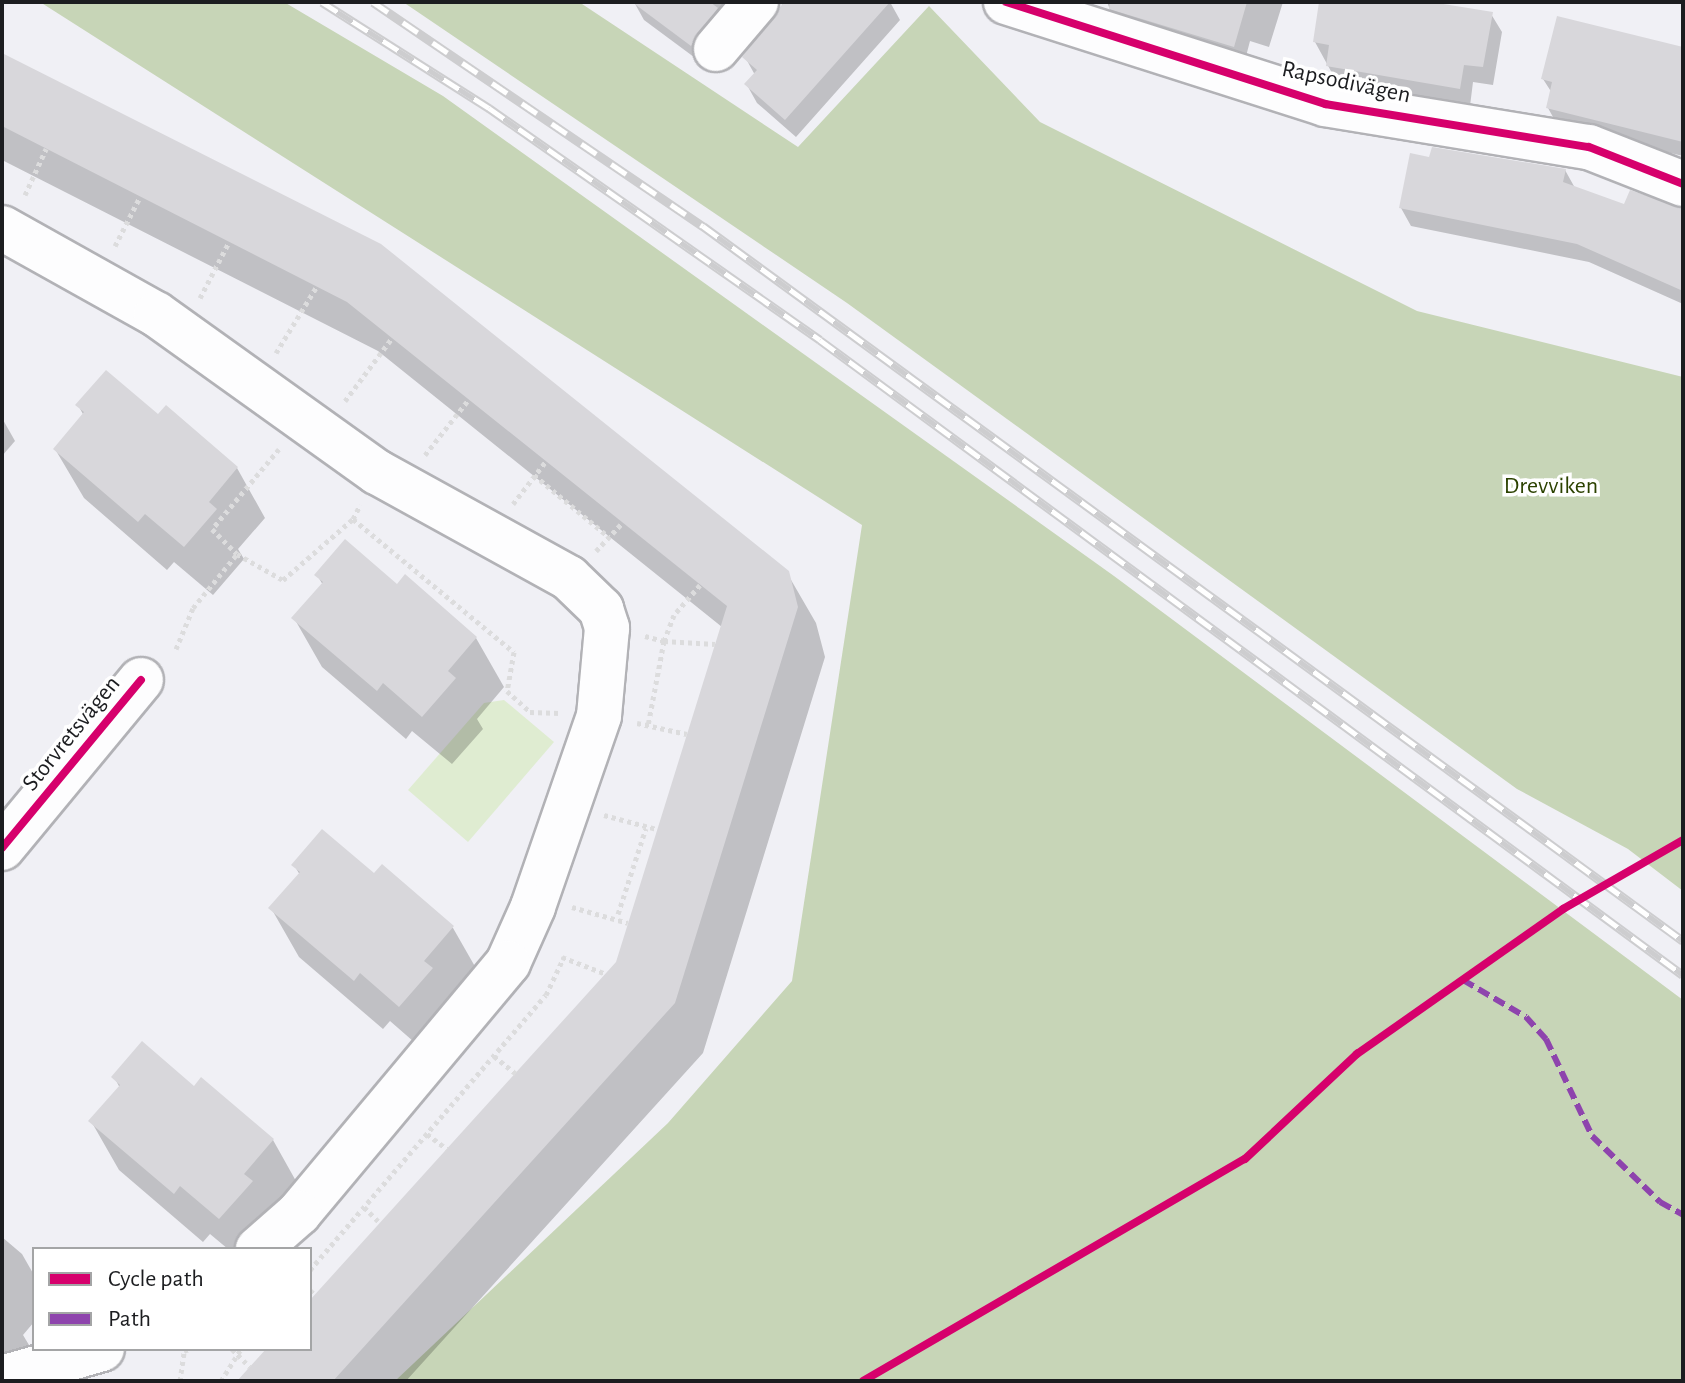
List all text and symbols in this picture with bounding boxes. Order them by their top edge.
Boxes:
street label: Rapsodivägen [1279,55,1413,111]
park label: Drevviken [1504,473,1598,501]
street label: Storvretsvägen [17,671,127,797]
legend [32,1247,312,1351]
text: Cycle path [108,1267,204,1291]
text: Path [108,1307,151,1331]

